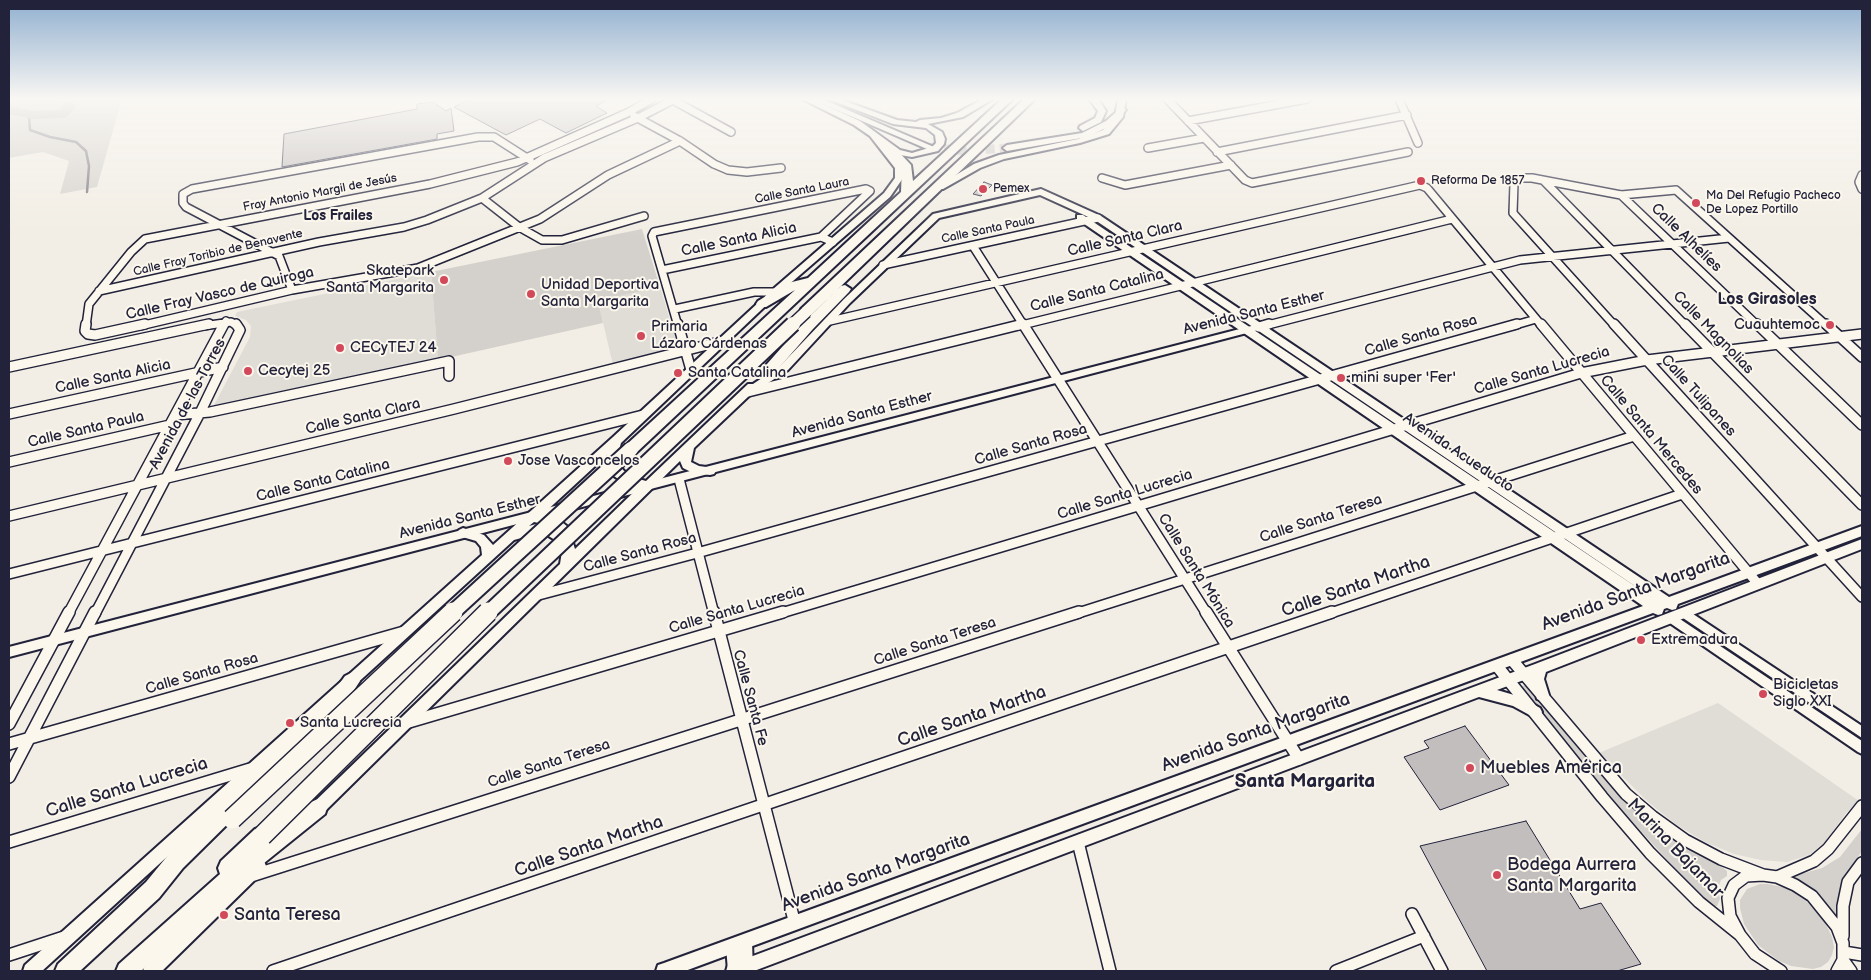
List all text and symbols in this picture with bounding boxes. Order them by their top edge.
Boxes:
street label: Fray Antonio Margil de Jesús [242,171,398,215]
place label: Reforma De 1857 [1431,174,1524,188]
street label: Calle Santa Laura [753,175,851,207]
marker: Reforma De 1857 [1415,175,1427,187]
place label: Pemex [993,182,1030,196]
marker: Pemex [977,183,989,195]
place label: Ma Del Refugio Pacheco De Lopez Portillo [1706,189,1841,217]
marker: Ma Del Refugio Pacheco De Lopez Portillo [1690,197,1702,209]
street label: Calle Alhelíes [1647,200,1725,276]
district label: Los Frailes [303,208,373,224]
street label: Calle Santa Paula [940,213,1036,247]
street label: Calle Santa Clara [1066,217,1184,261]
street label: Calle Santa Alicia [680,219,798,261]
street label: Calle Fray Toribio de Benavente [132,226,304,280]
place label: Skatepark Santa Margarita [326,262,434,297]
street label: Calle Fray Vasco de Quiroga [124,264,316,324]
street label: Calle Santa Catalina [1028,266,1166,316]
marker: Skatepark Santa Margarita [438,274,450,286]
place label: Unidad Deportiva Santa Margarita [541,276,659,311]
street label: Avenida Santa Esther [1181,287,1327,339]
marker: Unidad Deportiva Santa Margarita [525,288,537,300]
street label: Calle Magnolias [1669,288,1757,378]
district label: Los Girasoles [1717,290,1817,310]
street label: Calle Santa Rosa [1363,311,1479,361]
place label: Cuauhtemoc [1734,316,1820,334]
place label: Primaria Lázaro Cárdenas [651,318,767,353]
marker: Cuauhtemoc [1824,319,1836,331]
marker: Primaria Lázaro Cárdenas [635,330,647,342]
street label: Avenida de las Torres [146,336,230,472]
place label: CECyTEJ 24 [350,339,437,357]
marker: CECyTEJ 24 [334,342,346,354]
street label: Calle Santa Lucrecia [1472,343,1612,399]
street label: Calle Tulipanes [1657,351,1739,441]
street label: Calle Santa Alicia [54,356,172,398]
place label: Cecytej 25 [258,362,330,380]
place label: Santa Catalina [688,364,786,382]
marker: Cecytej 25 [242,365,254,377]
marker: Santa Catalina [672,367,684,379]
place label: mini super 'Fer' [1351,369,1456,387]
marker: mini super 'Fer' [1335,372,1347,384]
street label: Calle Santa Mercedes [1596,372,1706,498]
street label: Avenida Santa Esther [790,388,934,442]
street label: Calle Santa Clara [304,395,422,439]
street label: Calle Santa Paula [26,408,146,452]
street label: Avenida Acueducto [1399,409,1517,497]
street label: Calle Santa Rosa [973,420,1089,470]
place label: Jose Vasconcelos [518,452,639,470]
marker: Jose Vasconcelos [502,455,514,467]
street label: Calle Santa Catalina [254,456,392,506]
street label: Calle Santa Lucrecia [1055,466,1195,524]
street label: Avenida Santa Esther [397,491,543,543]
street label: Calle Santa Teresa [1258,491,1384,547]
street label: Calle Santa Mónica [1154,511,1238,631]
street label: Calle Santa Rosa [581,529,699,577]
street label: Avenida Santa Margarita [1539,548,1733,636]
street label: Calle Santa Martha [1279,551,1433,623]
street label: Calle Santa Lucrecia [667,582,807,638]
street label: Calle Santa Teresa [872,614,998,670]
place label: Extremadura [1651,631,1738,649]
marker: Extremadura [1635,634,1647,646]
street label: Calle Santa Fe [729,648,771,748]
street label: Calle Santa Rosa [144,649,260,699]
place label: Bicicletas Siglo XXI [1773,676,1838,711]
street label: Calle Santa Martha [895,681,1049,753]
marker: Bicicletas Siglo XXI [1757,688,1769,700]
street label: Avenida Santa Margarita [1159,689,1353,777]
place label: Santa Lucrecia [300,714,402,732]
marker: Santa Lucrecia [284,717,296,729]
street label: Calle Santa Teresa [486,736,612,792]
street label: Calle Santa Lucrecia [43,753,211,823]
place label: Muebles América [1480,757,1622,779]
marker: Muebles América [1464,762,1476,774]
district label: Santa Margarita [1235,771,1375,793]
street label: Marina Bajamar [1622,795,1728,903]
street label: Calle Santa Martha [512,811,666,883]
street label: Avenida Santa Margarita [779,829,973,917]
place label: Bodega Aurrera Santa Margarita [1507,854,1637,896]
marker: Bodega Aurrera Santa Margarita [1491,869,1503,881]
place label: Santa Teresa [234,904,341,926]
marker: Santa Teresa [218,909,230,921]

